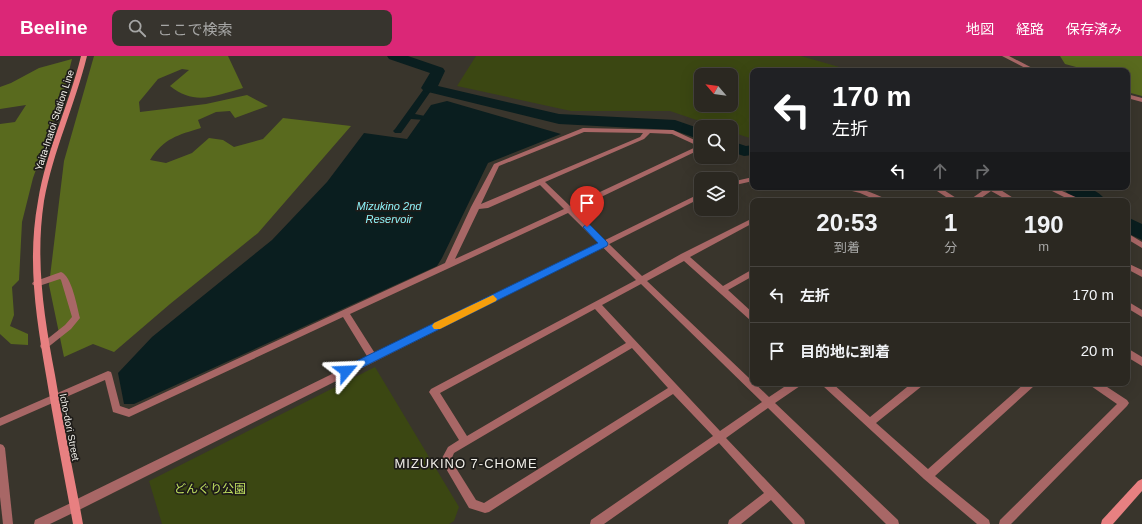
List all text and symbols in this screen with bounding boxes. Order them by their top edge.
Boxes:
search box [112,10,392,46]
text: Beeline [20,17,88,38]
icon: search [126,17,148,39]
text: ここで検索 [158,21,233,38]
text: 地図 [966,21,994,37]
text: 経路 [1016,21,1044,37]
text: 保存済み [1066,21,1122,37]
street label: Yaita-Inatoi Station Line [33,68,76,172]
north arrow [694,68,738,112]
map controls [694,68,738,216]
text: 170 m [832,81,911,112]
icon: left [766,84,818,136]
text: 左折 [832,119,868,139]
button: search [694,120,738,164]
icon: left [887,160,909,182]
icon: ahead [929,160,951,182]
icon: right [971,160,993,182]
button: layers [694,172,738,216]
pin [570,186,604,227]
icon: arrive [576,192,598,214]
water label: Mizukino 2nd Reservoir [357,200,422,225]
text: 20:53 [816,209,878,236]
text: 1 [944,209,957,236]
text: 190 [1024,211,1064,238]
text: m [1038,239,1049,254]
text: 到着 [834,240,860,255]
text: 分 [944,240,957,255]
icon: left [766,284,788,306]
text: 170 m [1072,286,1114,303]
text: 左折 [800,287,830,304]
icon: arrive [766,340,788,362]
text: 20 m [1081,342,1114,359]
text: 目的地に到着 [800,343,890,360]
position arrow [325,350,367,392]
street label: Icho-dori Street [58,392,81,462]
district label: MIZUKINO 7-CHOME [394,456,538,471]
park label: どんぐり公園 [174,482,246,496]

